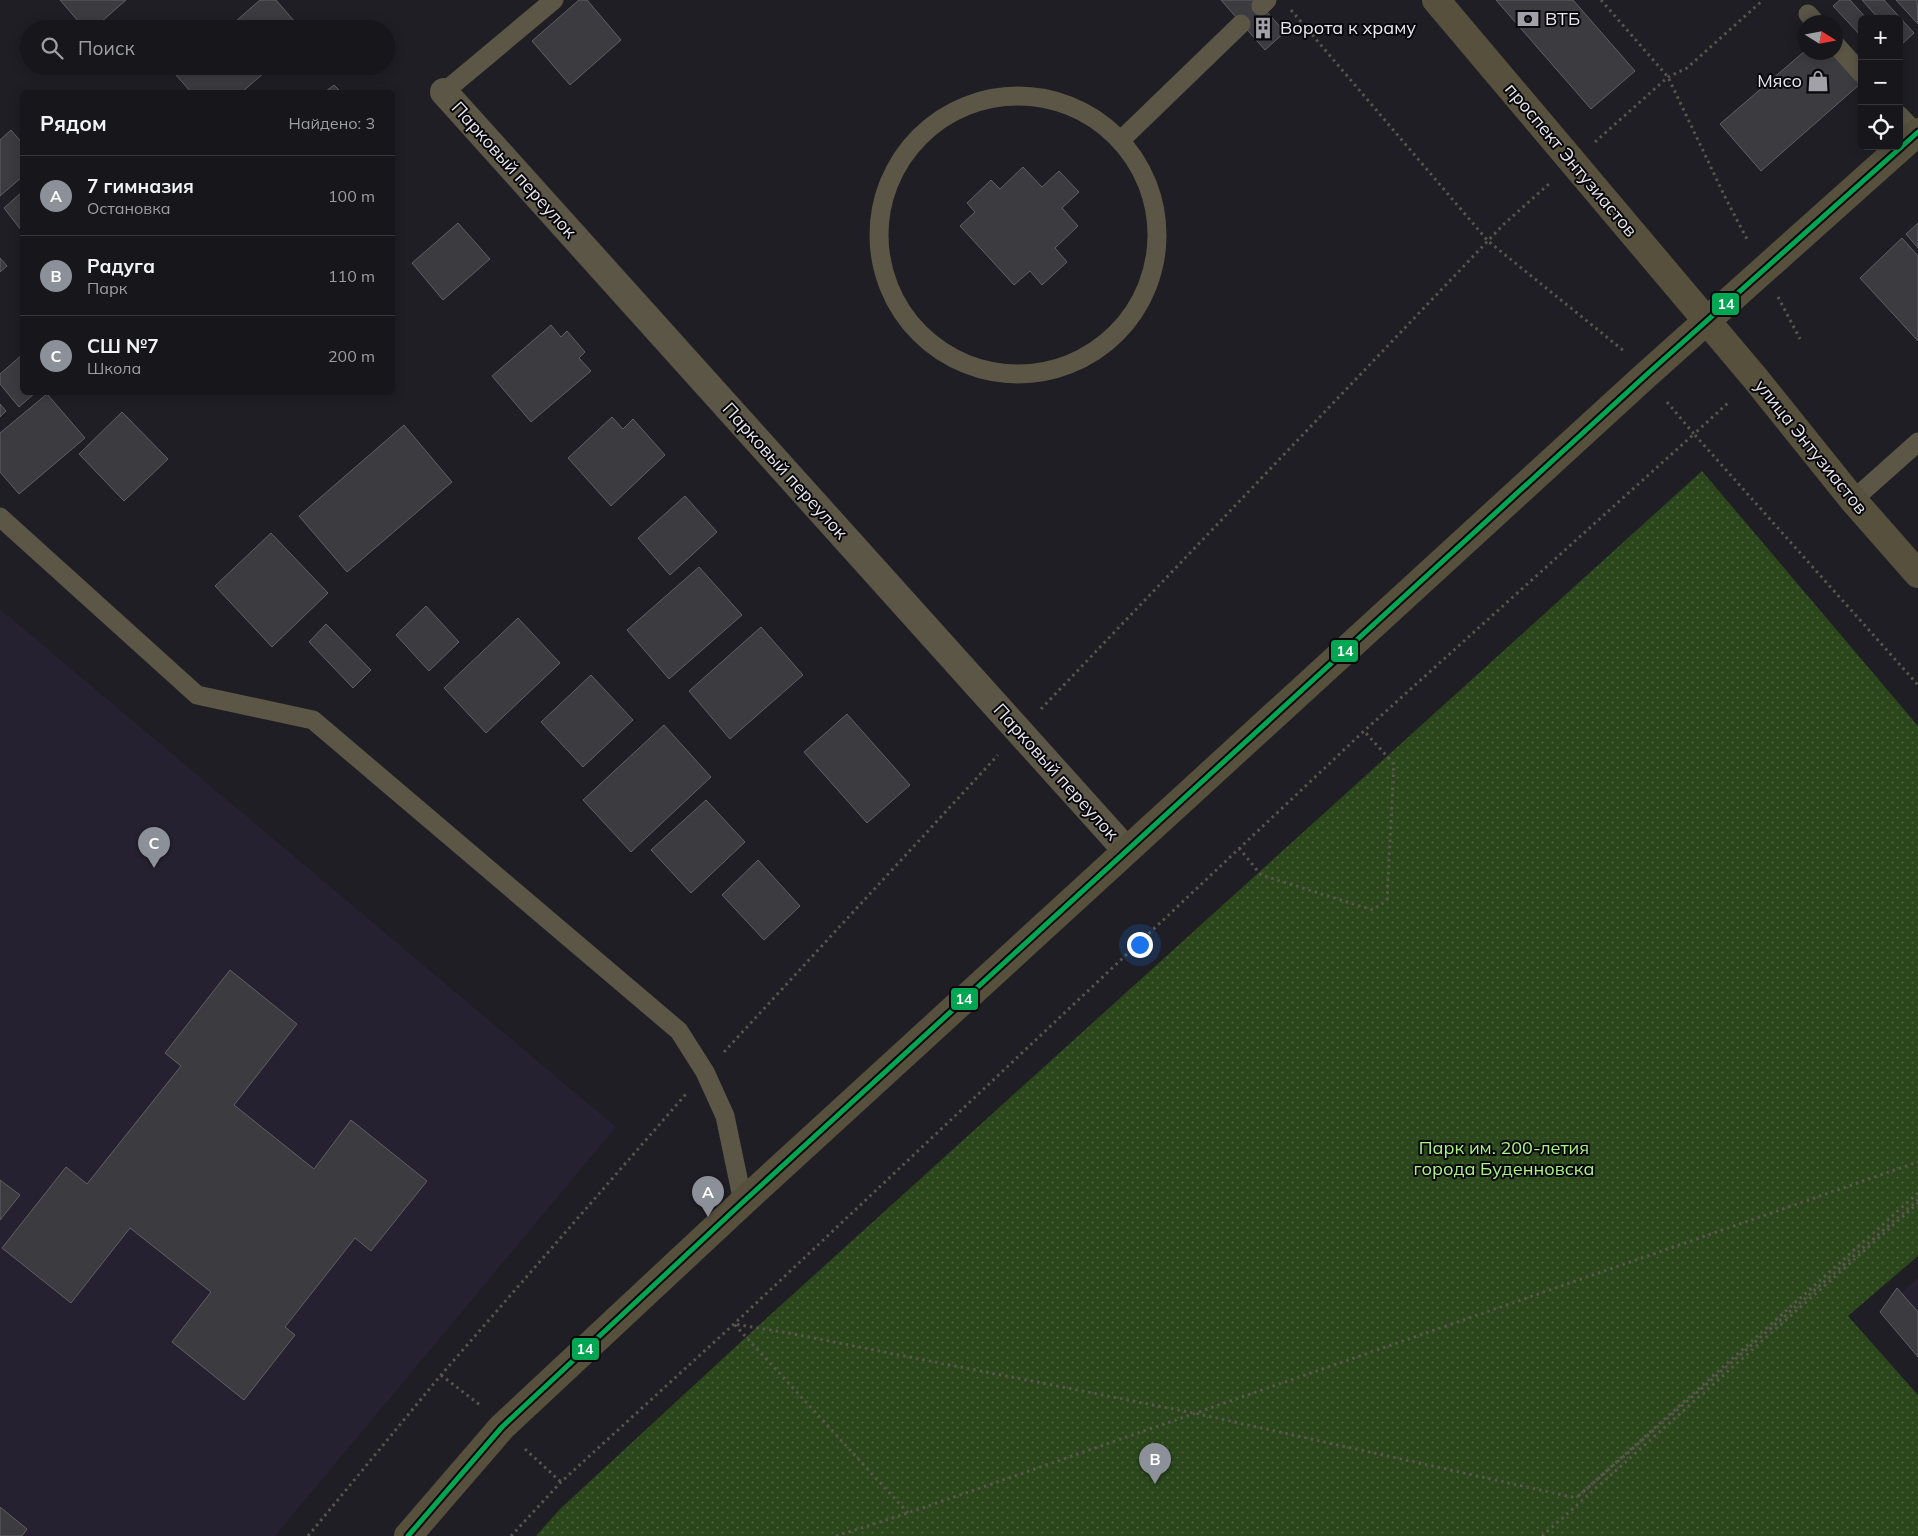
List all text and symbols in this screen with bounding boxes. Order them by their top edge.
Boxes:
bank icon: ВТБ [1515,6,1541,32]
place label: ВТБ [1545,7,1580,30]
building icon: Ворота к храму [1250,15,1276,41]
north arrow [1798,15,1843,60]
map controls [1858,15,1903,150]
button: + [1858,15,1903,60]
place label: Ворота к храму [1280,16,1416,39]
search box [20,20,395,75]
icon: search [38,34,66,62]
text: Поиск [78,36,135,60]
button: − [1858,60,1903,105]
shop icon: Мясо [1805,68,1831,94]
place label: Мясо [1757,69,1802,92]
street label: проспект Энтузиастов [1500,78,1643,241]
street label: Парковый переулок [447,97,582,243]
button: locate [1858,105,1903,150]
text: Рядом [40,110,107,136]
text: Найдено: 3 [289,113,375,133]
text: 7 гимназия [87,174,194,198]
text: A [50,186,62,206]
text: 100 m [328,186,375,206]
text: Остановка [87,198,171,218]
text: Радуга [87,254,155,278]
text: B [50,266,62,286]
text: 110 m [328,266,375,286]
text: Парк [87,278,127,298]
line badge: 14 [1711,292,1740,316]
text: 14 [1718,295,1735,313]
text: СШ №7 [87,334,159,358]
text: C [51,346,61,366]
text: 200 m [328,346,375,366]
text: Школа [87,358,141,378]
street label: улица Энтузиастов [1750,375,1873,519]
street label: Парковый переулок [718,398,853,544]
line badge: 14 [1330,639,1359,663]
text: 14 [1337,642,1354,660]
street label: Парковый переулок [989,699,1124,845]
pin: C [138,827,170,868]
your location [1127,932,1153,958]
line badge: 14 [950,987,979,1011]
text: 14 [956,990,973,1008]
park label: Парк им. 200-летия города Буденновска [1414,1136,1594,1180]
pin: A [692,1176,724,1217]
line badge: 14 [571,1337,600,1361]
text: 14 [577,1340,594,1358]
pin: B [1139,1443,1171,1484]

